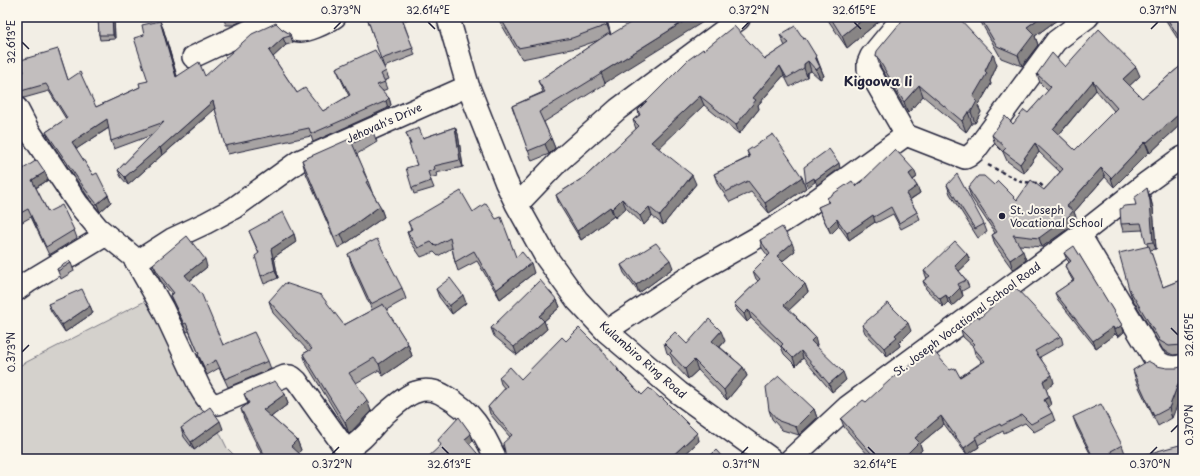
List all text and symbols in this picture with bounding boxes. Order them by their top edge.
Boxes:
text: 0.373°N [321,2,361,17]
text: 32.614°E [406,2,450,17]
text: 0.372°N [729,2,769,17]
text: 32.615°E [832,2,876,17]
text: 0.371°N [1139,2,1177,17]
text: 32.613°E [3,20,18,64]
district label: Kigoowa Ii [844,71,913,90]
street label: Jehovah's Drive [343,98,425,147]
place label: St. Joseph Vocational School [1010,201,1103,231]
marker: St. Joseph Vocational School [997,211,1007,221]
street label: St. Joseph Vocational School Road [889,257,1044,380]
text: 32.615°E [1181,313,1196,357]
street label: Kulambiro Ring Road [596,317,691,402]
text: 0.373°N [3,332,18,372]
text: 0.370°N [1181,404,1196,445]
text: 0.372°N [312,456,352,471]
text: 32.613°E [427,456,471,471]
text: 0.371°N [722,456,760,471]
text: 32.614°E [853,456,897,471]
text: 0.370°N [1130,456,1171,471]

